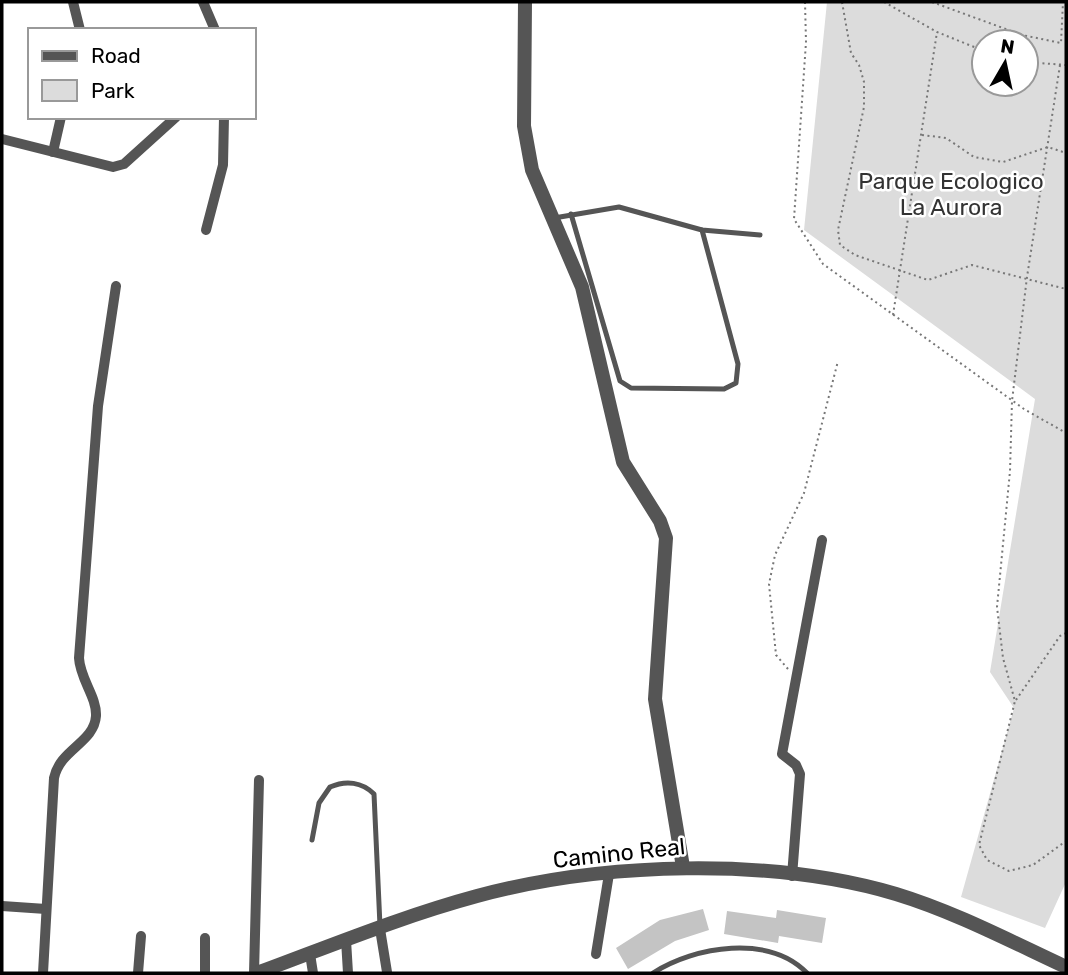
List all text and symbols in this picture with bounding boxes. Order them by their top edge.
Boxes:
legend [28,28,256,119]
north arrow [970,28,1040,98]
text: N [999,34,1016,59]
text: Road [91,43,141,68]
text: Park [91,78,135,103]
park label: Parque Ecologico La Aurora [858,167,1044,221]
street label: Camino Real [551,832,687,874]

